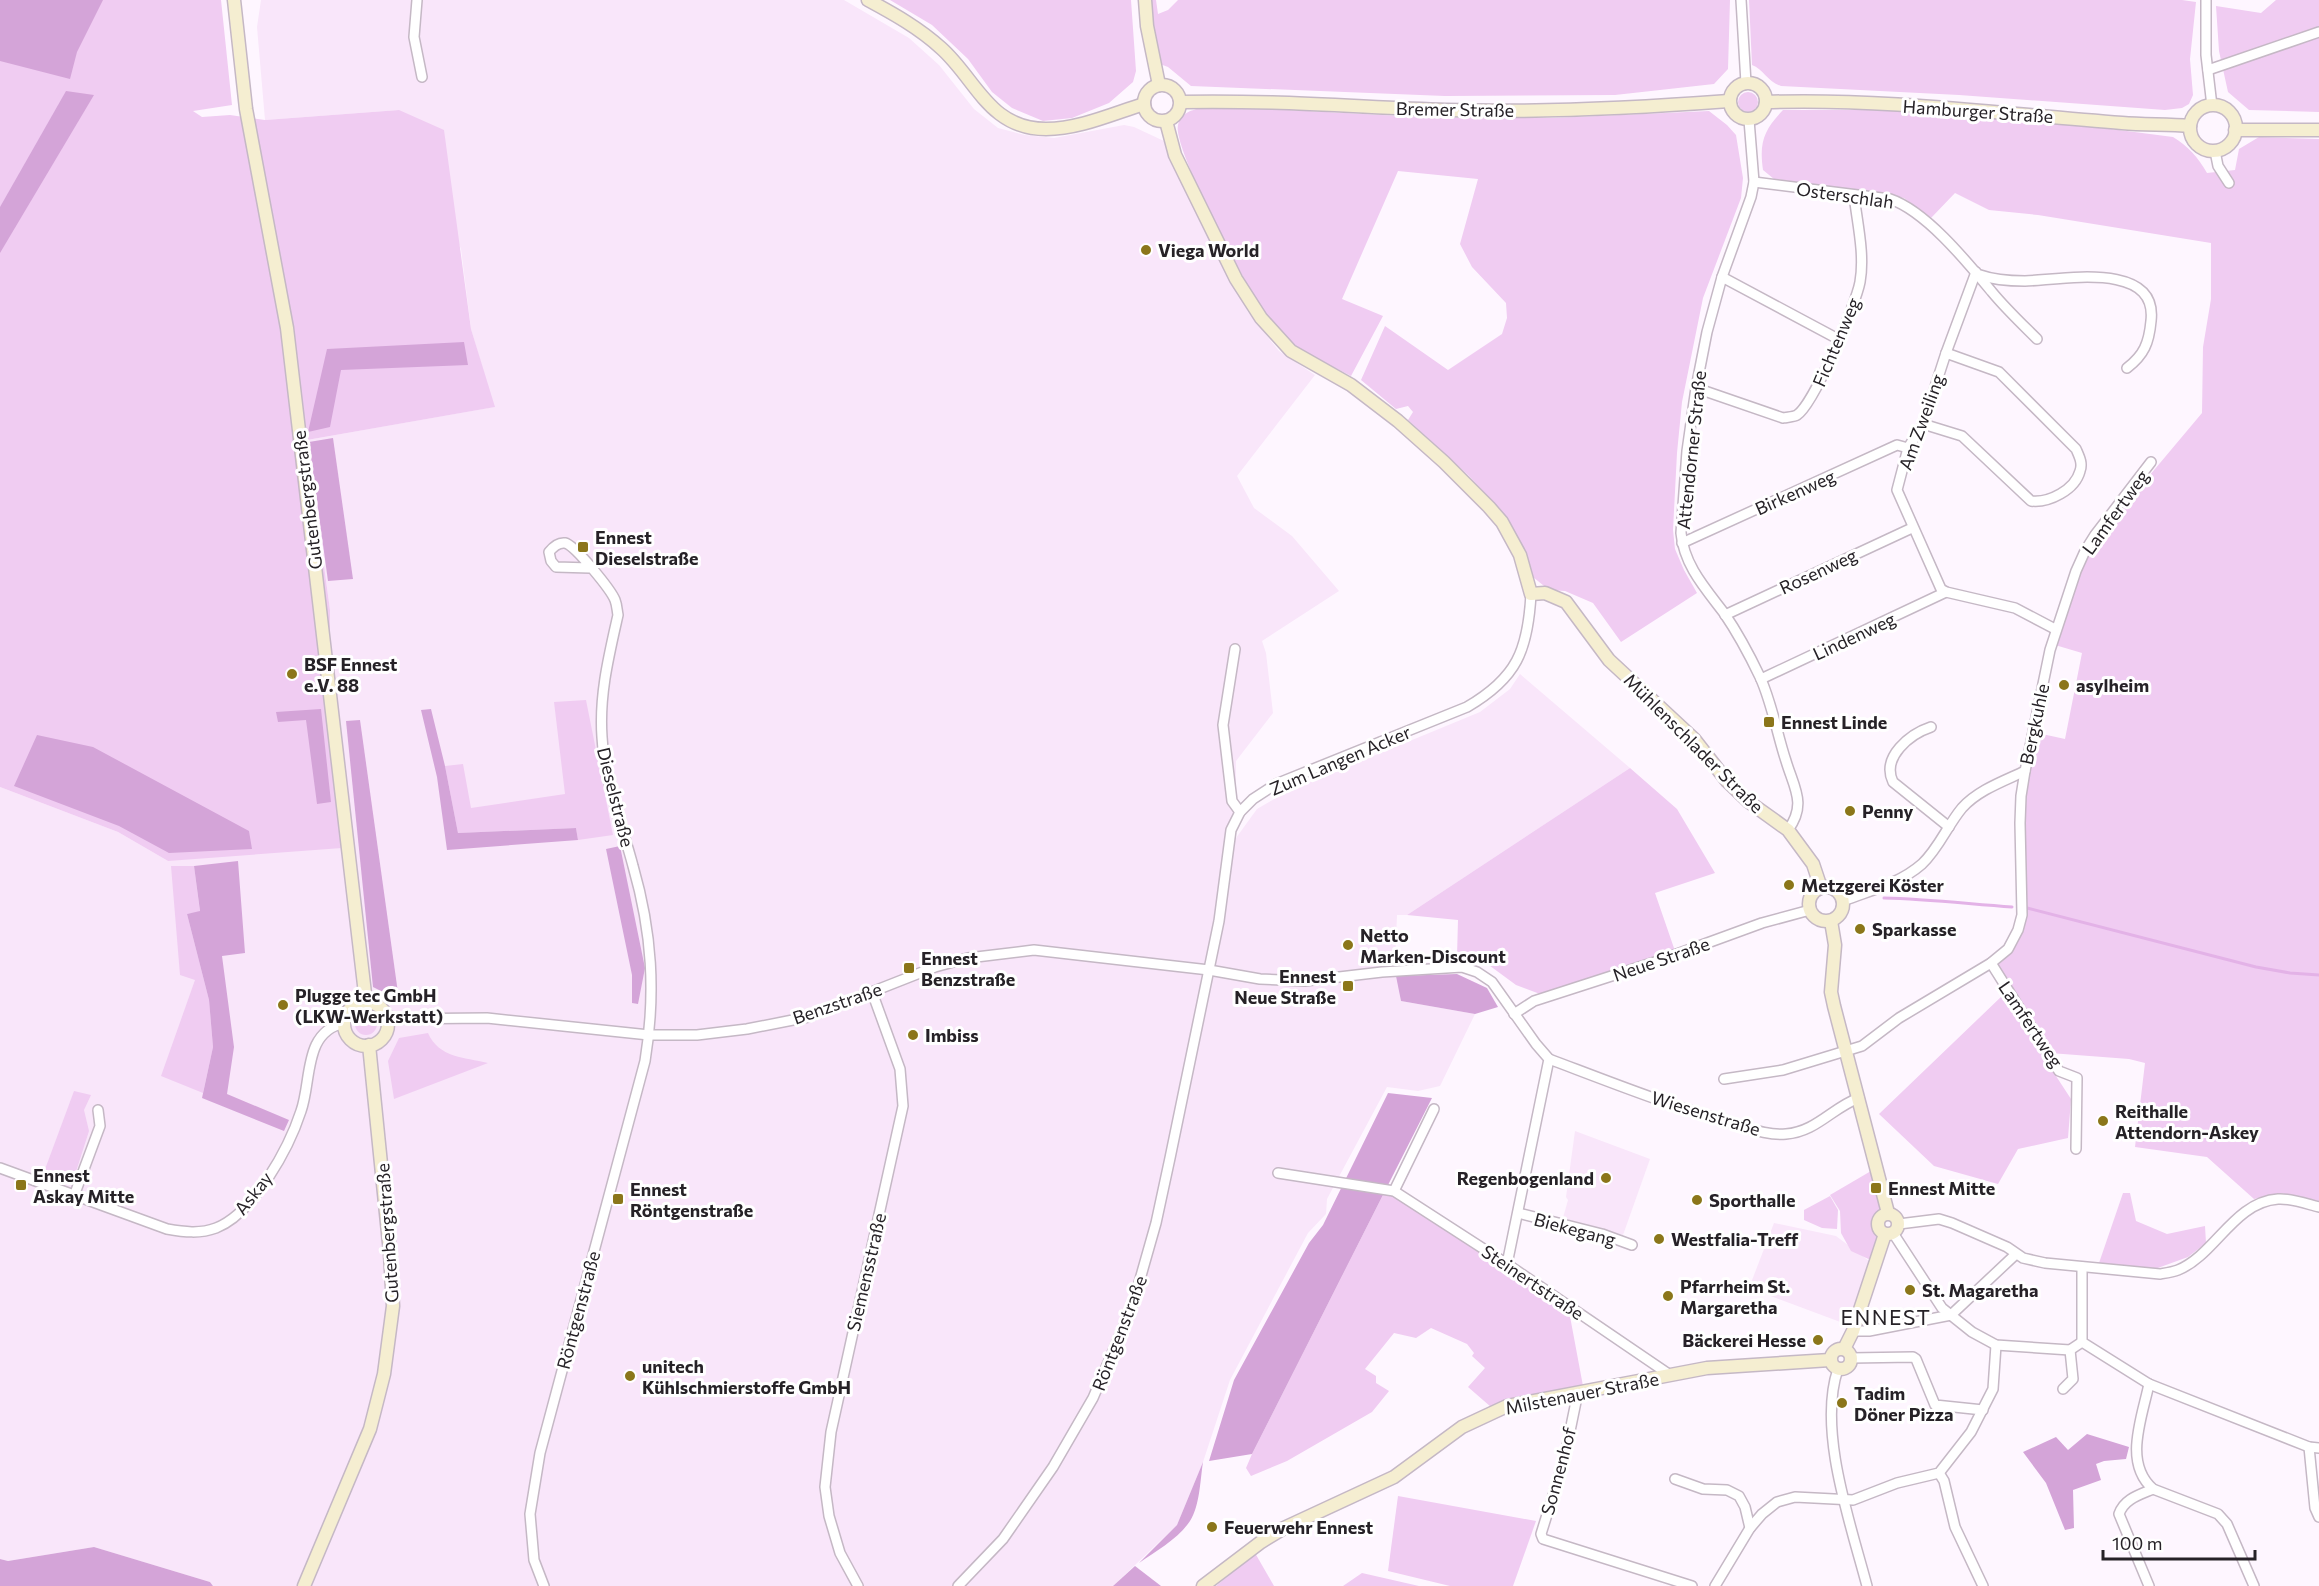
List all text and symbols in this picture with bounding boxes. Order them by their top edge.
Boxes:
street label: Hamburger Straße [1902,95,2054,127]
street label: Bremer Straße [1396,97,1514,121]
street label: Osterschlah [1795,177,1895,213]
place label: Viega World [1158,239,1259,261]
marker: Viega World [1139,243,1153,257]
street label: Fichtenweg [1807,294,1865,390]
street label: Attendorner Straße [1672,370,1710,530]
street label: Am Zweiling [1893,371,1949,473]
street label: Gutenbergstraße [288,429,326,571]
street label: Birkenweg [1751,464,1839,519]
street label: Lamfertweg [2077,465,2153,559]
place label: Ennest Dieselstraße [595,526,699,569]
marker: Ennest Dieselstraße [576,540,590,554]
street label: Rosenweg [1776,543,1861,599]
street label: Lindenweg [1809,607,1899,665]
place label: BSF Ennest e.V. 88 [304,653,398,696]
marker: BSF Ennest e.V. 88 [285,667,299,681]
street label: Mühlenschlader Straße [1620,669,1768,817]
place label: asylheim [2076,674,2149,696]
marker: asylheim [2057,678,2071,692]
street label: Bergkuhle [2015,681,2053,767]
place label: Ennest Linde [1781,711,1887,733]
marker: Ennest Linde [1762,715,1776,729]
street label: Zum Langen Acker [1266,720,1414,800]
street label: Dieselstraße [593,745,639,849]
place label: Penny [1862,800,1914,822]
marker: Penny [1843,804,1857,818]
place label: Metzgerei Köster [1801,874,1944,896]
marker: Metzgerei Köster [1782,878,1796,892]
place label: Sparkasse [1872,918,1956,940]
marker: Sparkasse [1853,922,1867,936]
place label: Netto Marken-Discount [1360,924,1506,967]
street label: Neue Straße [1610,932,1712,986]
marker: Netto Marken-Discount [1341,938,1355,952]
place label: Ennest Benzstraße [921,947,1015,990]
marker: Ennest Benzstraße [902,961,916,975]
place label: Ennest Neue Straße [1234,965,1336,1008]
street label: Lamfertweg [1994,977,2068,1072]
street label: Benzstraße [790,978,884,1028]
marker: Ennest Neue Straße [1341,979,1355,993]
place label: Plugge tec GmbH (LKW-Werkstatt) [295,984,443,1027]
marker: Plugge tec GmbH (LKW-Werkstatt) [276,998,290,1012]
place label: Imbiss [925,1024,979,1046]
marker: Imbiss [906,1028,920,1042]
street label: Wiesenstraße [1649,1086,1763,1140]
place label: Reithalle Attendorn-Askey [2115,1100,2259,1143]
marker: Reithalle Attendorn-Askey [2096,1114,2110,1128]
street label: Gutenbergstraße [371,1163,403,1303]
place label: Ennest Askay Mitte [33,1164,134,1207]
street label: Askay [229,1167,277,1219]
place label: Regenbogenland [1457,1167,1594,1189]
marker: Regenbogenland [1599,1171,1613,1185]
place label: Ennest Mitte [1888,1177,1995,1199]
marker: Ennest Askay Mitte [14,1178,28,1192]
place label: Ennest Röntgenstraße [630,1178,753,1221]
marker: Ennest Mitte [1869,1181,1883,1195]
place label: Sporthalle [1709,1189,1795,1211]
marker: Ennest Röntgenstraße [611,1192,625,1206]
marker: Sporthalle [1690,1193,1704,1207]
street label: Biekegang [1532,1208,1618,1251]
street label: Siemensstraße [842,1211,890,1333]
place label: Westfalia-Treff [1671,1228,1799,1250]
marker: Westfalia-Treff [1652,1232,1666,1246]
street label: Steinertstraße [1478,1240,1588,1324]
street label: Röntgenstraße [552,1248,604,1372]
street label: Röntgenstraße [1087,1272,1151,1394]
place label: Pfarrheim St. Margaretha [1680,1275,1790,1318]
place label: St. Magaretha [1922,1279,2038,1301]
marker: St. Magaretha [1903,1283,1917,1297]
marker: Pfarrheim St. Margaretha [1661,1289,1675,1303]
district label: ENNEST [1840,1304,1932,1329]
place label: Bäckerei Hesse [1682,1329,1806,1351]
marker: Bäckerei Hesse [1811,1333,1825,1347]
place label: unitech Kühlschmierstoffe GmbH [642,1355,851,1398]
street label: Milstenauer Straße [1503,1367,1661,1419]
marker: unitech Kühlschmierstoffe GmbH [623,1369,637,1383]
place label: Tadim Döner Pizza [1854,1382,1953,1425]
marker: Tadim Döner Pizza [1835,1396,1849,1410]
street label: Sonnenhof [1536,1424,1580,1517]
place label: Feuerwehr Ennest [1224,1516,1373,1538]
marker: Feuerwehr Ennest [1205,1520,1219,1534]
scale bar [2103,1523,2254,1561]
text: 100 m [2112,1532,2162,1554]

